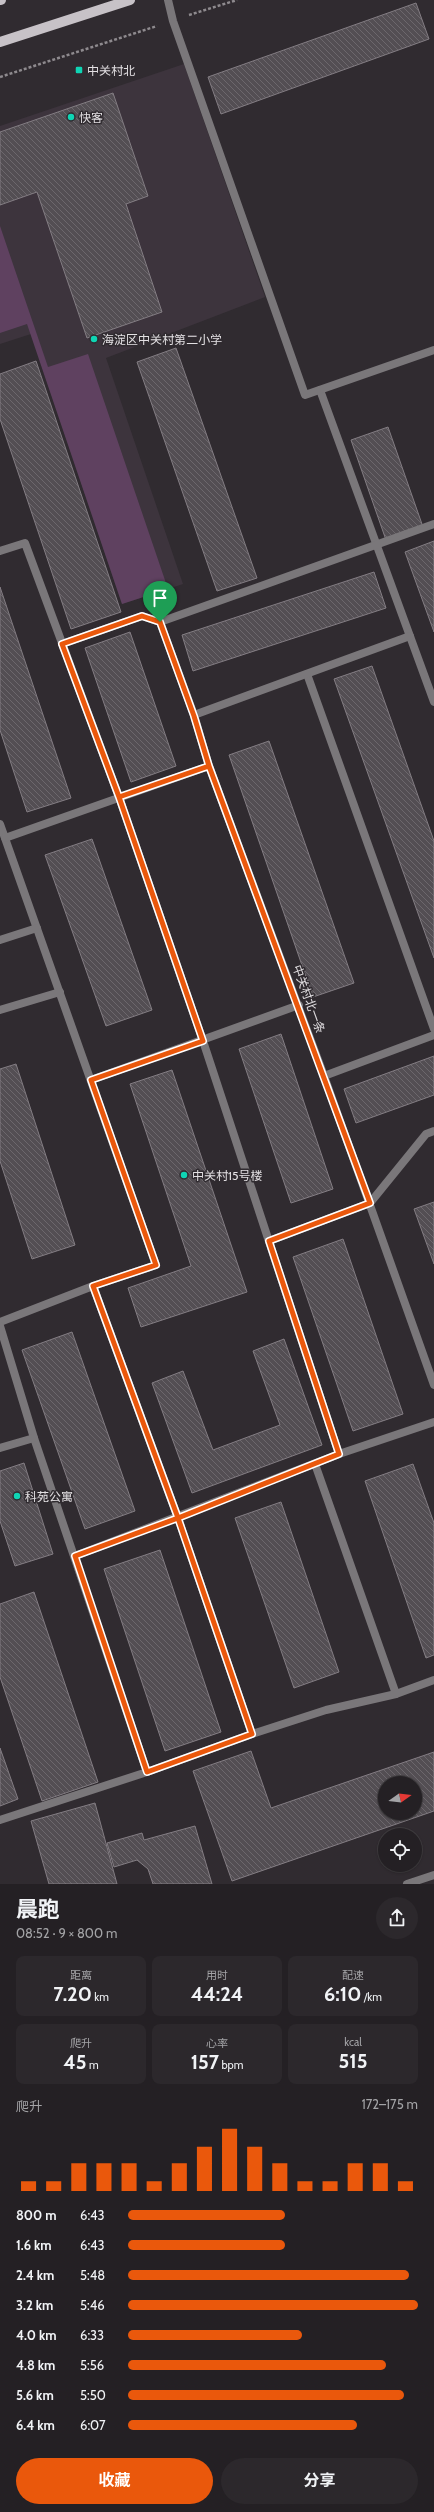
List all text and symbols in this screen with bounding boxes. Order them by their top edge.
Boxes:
place label: 中关村北 [87,63,135,78]
marker: 中关村北 [74,65,84,75]
place label: 快客 [79,110,103,125]
marker: 快客 [66,112,76,122]
place label: 海淀区中关村第二小学 [102,332,222,347]
marker: 海淀区中关村第二小学 [89,334,99,344]
pin [143,581,177,622]
icon: arrive [149,587,171,609]
street label: 中关村北一条 [290,963,328,1035]
place label: 中关村15号楼 [192,1168,262,1183]
marker: 中关村15号楼 [179,1170,189,1180]
place label: 科苑公寓 [25,1489,73,1504]
marker: 科苑公寓 [12,1491,22,1501]
north arrow [378,1776,422,1820]
map controls [378,1776,422,1872]
button: locate [378,1828,422,1872]
text: 晨跑 [16,1896,60,1923]
button: share [376,1897,418,1939]
text: 08:52 · 9 × 800 m [16,1925,117,1941]
text: 距离 [70,1968,92,1982]
text: 用时 [206,1968,228,1982]
text: 配速 [342,1968,364,1982]
text: 7.20 [53,1982,92,2006]
text: 44:24 [191,1982,243,2006]
text: 6:10 [324,1982,361,2006]
text: km [92,1990,109,2004]
text: /km [361,1990,382,2004]
text: kcal [344,2035,362,2049]
text: 爬升 [70,2036,92,2050]
text: 心率 [206,2036,228,2050]
text: 515 [339,2049,367,2073]
text: 45 [63,2050,87,2074]
text: 157 [191,2050,219,2074]
text: m [87,2058,99,2072]
text: bpm [219,2058,243,2072]
text: 172–175 m [362,2096,418,2112]
text: 爬升 [16,2098,42,2114]
text: 800 m [16,2207,56,2223]
text: 6:43 [80,2207,105,2223]
text: 1.6 km [16,2237,52,2253]
text: 6:43 [80,2237,105,2253]
text: 2.4 km [16,2267,54,2283]
text: 5:48 [80,2267,105,2283]
text: 3.2 km [16,2297,53,2313]
text: 5:46 [80,2297,105,2313]
text: 4.0 km [16,2327,57,2343]
text: 6:33 [80,2327,104,2343]
text: 4.8 km [16,2357,55,2373]
text: 5:56 [80,2357,104,2373]
text: 5.6 km [16,2387,54,2403]
text: 5:50 [80,2387,106,2403]
text: 6.4 km [16,2417,55,2433]
text: 6:07 [80,2417,106,2433]
button: 收藏 [16,2458,213,2504]
button: 分享 [221,2458,418,2504]

